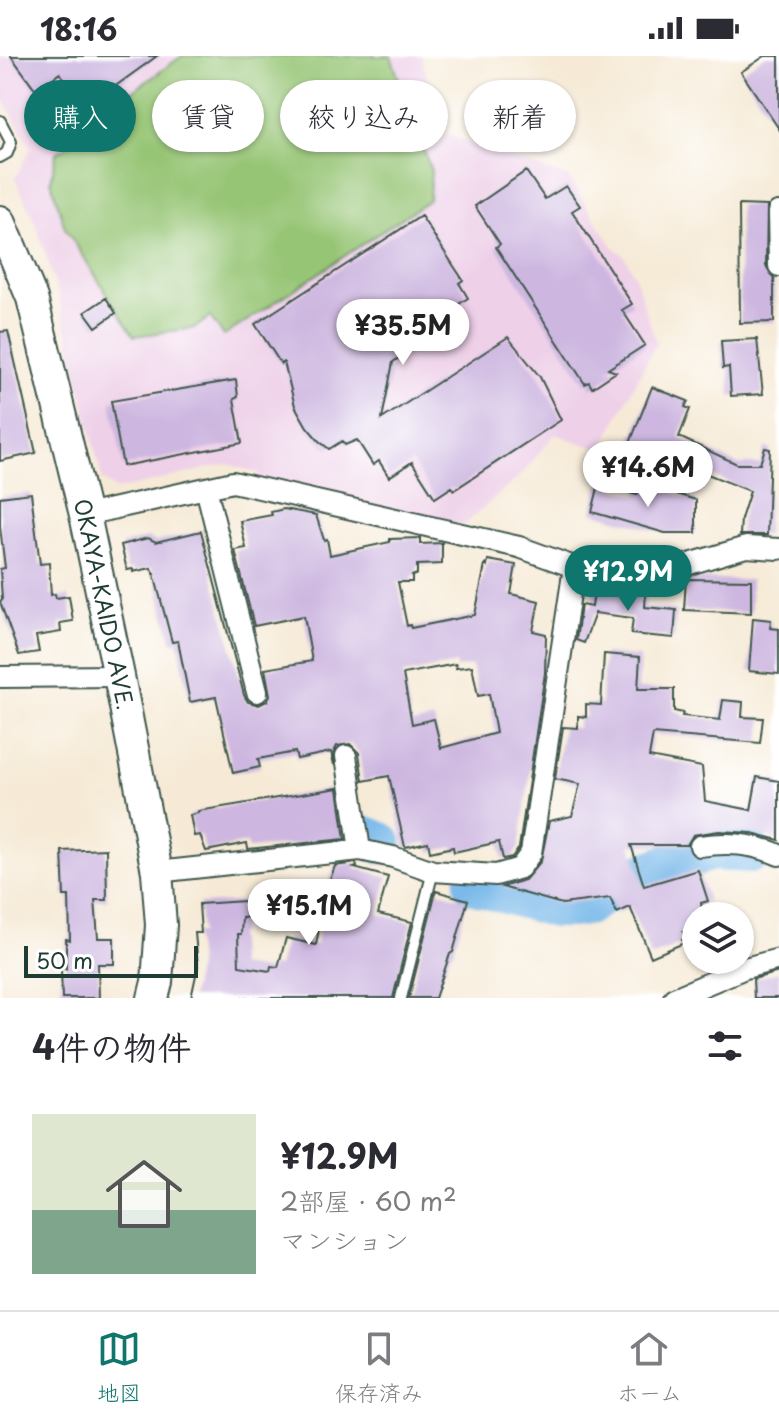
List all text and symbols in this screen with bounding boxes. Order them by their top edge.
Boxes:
text: 18:16 [40,6,117,51]
chip: 購入 [24,80,136,152]
chip: 賃貸 [152,80,264,152]
chip: 絞り込み [280,80,448,152]
chip: 新着 [464,80,576,152]
pin: ¥35.5M [338,299,468,367]
text: ¥35.5M [354,305,452,344]
pin: ¥14.6M [583,441,713,509]
text: ¥14.6M [601,447,695,486]
street label: OKAYA-KAIDO AVE. [67,495,143,712]
pin: ¥12.9M [563,545,693,613]
text: ¥12.9M [583,551,673,590]
pin: ¥15.1M [244,879,374,947]
text: ¥15.1M [266,885,352,924]
map controls [682,902,754,974]
button: layers [682,902,754,974]
scale bar [24,942,198,978]
text: 50 m [36,943,93,976]
text: 4件の物件 [32,1020,191,1072]
icon: filters [703,1024,747,1068]
text: ¥12.9M [280,1129,399,1181]
icon: home [96,1146,192,1242]
text: 2部屋 · 60 m² [280,1181,457,1220]
text: マンション [280,1220,409,1259]
tab: 地図 [97,1327,141,1408]
tab: 保存済み [335,1327,423,1408]
tab: ホーム [617,1327,682,1408]

